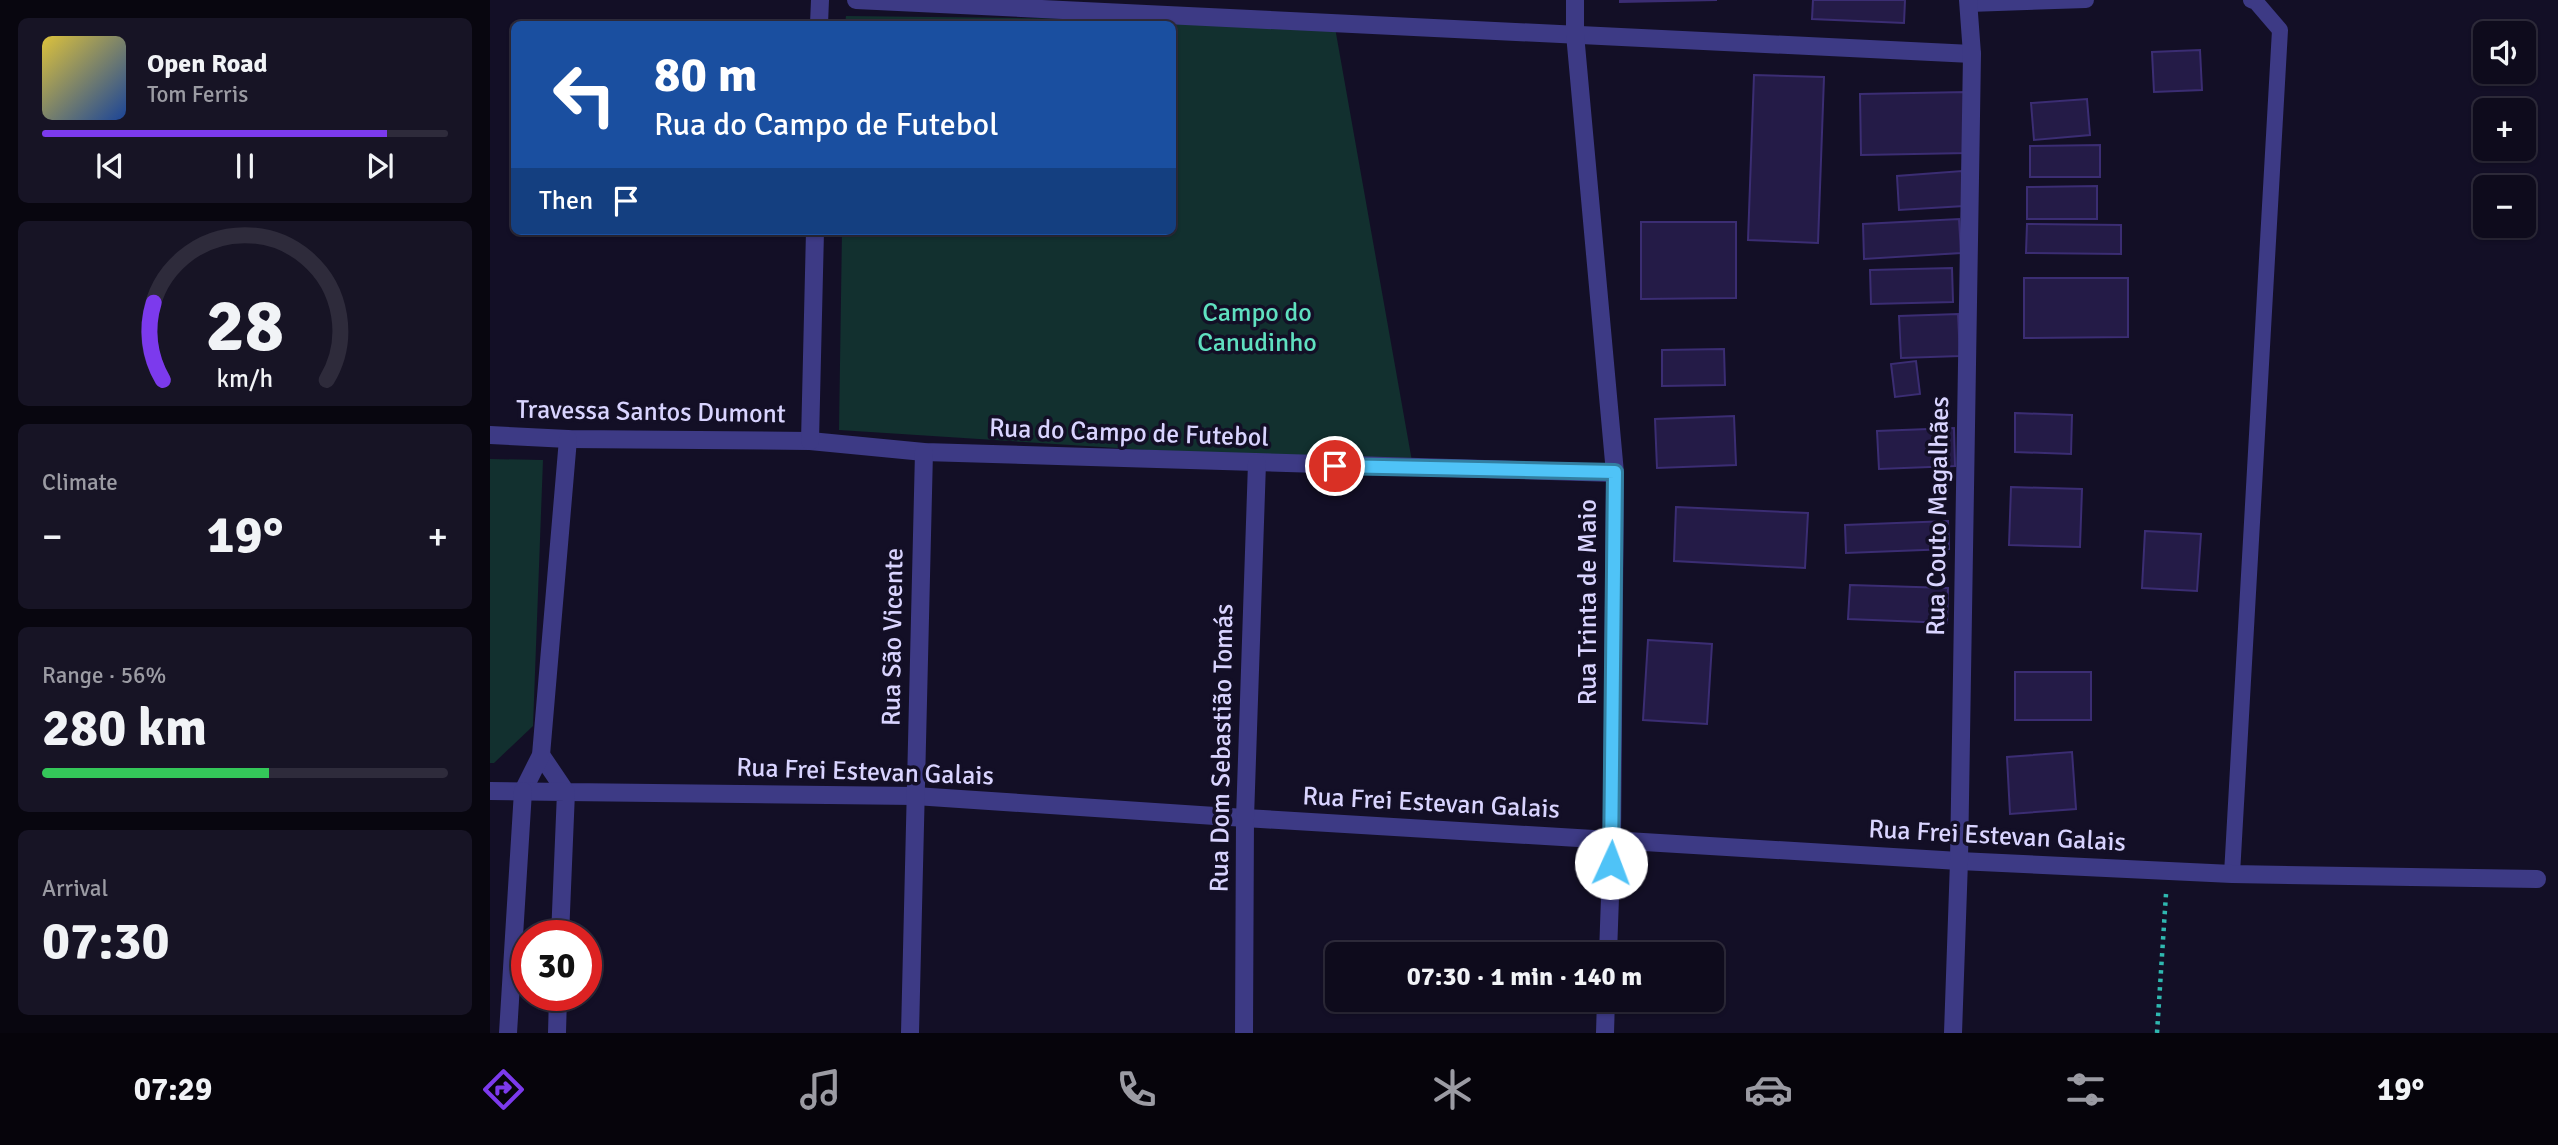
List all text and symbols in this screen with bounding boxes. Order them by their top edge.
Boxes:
map controls [2473,21,2536,238]
button: sound [2473,21,2536,84]
text: 80 m [654,45,757,105]
text: Open Road [147,48,268,80]
icon: left [539,49,630,140]
text: Tom Ferris [147,80,248,109]
button: + [2473,98,2536,161]
text: Rua do Campo de Futebol [654,105,999,144]
icon: previous [91,147,129,185]
icon: pause [226,147,264,185]
icon: next [361,147,399,185]
button: − [2473,175,2536,238]
icon: arrive [607,182,645,220]
text: Then [539,185,593,217]
text: 28 [206,282,284,371]
park label: Campo do Canudinho [1197,297,1317,359]
text: km/h [217,362,273,393]
street label: Travessa Santos Dumont [516,394,786,430]
street label: Rua Couto Magalhães [1920,396,1956,636]
street label: Rua do Campo de Futebol [989,412,1269,454]
pin [1305,436,1365,496]
icon: arrive [1316,447,1354,485]
text: Climate [42,468,118,497]
street label: Rua Trinta de Maio [1572,499,1604,705]
text: 19° [207,503,283,567]
text: − [42,513,63,560]
text: + [427,513,448,560]
street label: Rua São Vicente [875,548,911,726]
street label: Rua Dom Sebastião Tomás [1203,603,1241,893]
text: Range · 56% [42,661,166,690]
text: 280 km [42,696,207,760]
street label: Rua Frei Estevan Galais [736,752,994,792]
street label: Rua Frei Estevan Galais [1301,780,1561,826]
street label: Rua Frei Estevan Galais [1867,813,2127,859]
position arrow [1574,826,1648,900]
text: Arrival [42,874,108,903]
text: 07:30 [42,909,170,973]
speed limit sign: 30 [511,920,602,1011]
text: 07:30 · 1 min · 140 m [1407,961,1642,993]
icon: directions [479,1065,528,1114]
icon: music [796,1065,845,1114]
icon: phone [1112,1065,1161,1114]
icon: climate [1428,1065,1477,1114]
icon: car [1744,1065,1793,1114]
icon: filters [2061,1065,2110,1114]
text: 07:29 [134,1070,212,1109]
text: 19° [2377,1070,2424,1109]

